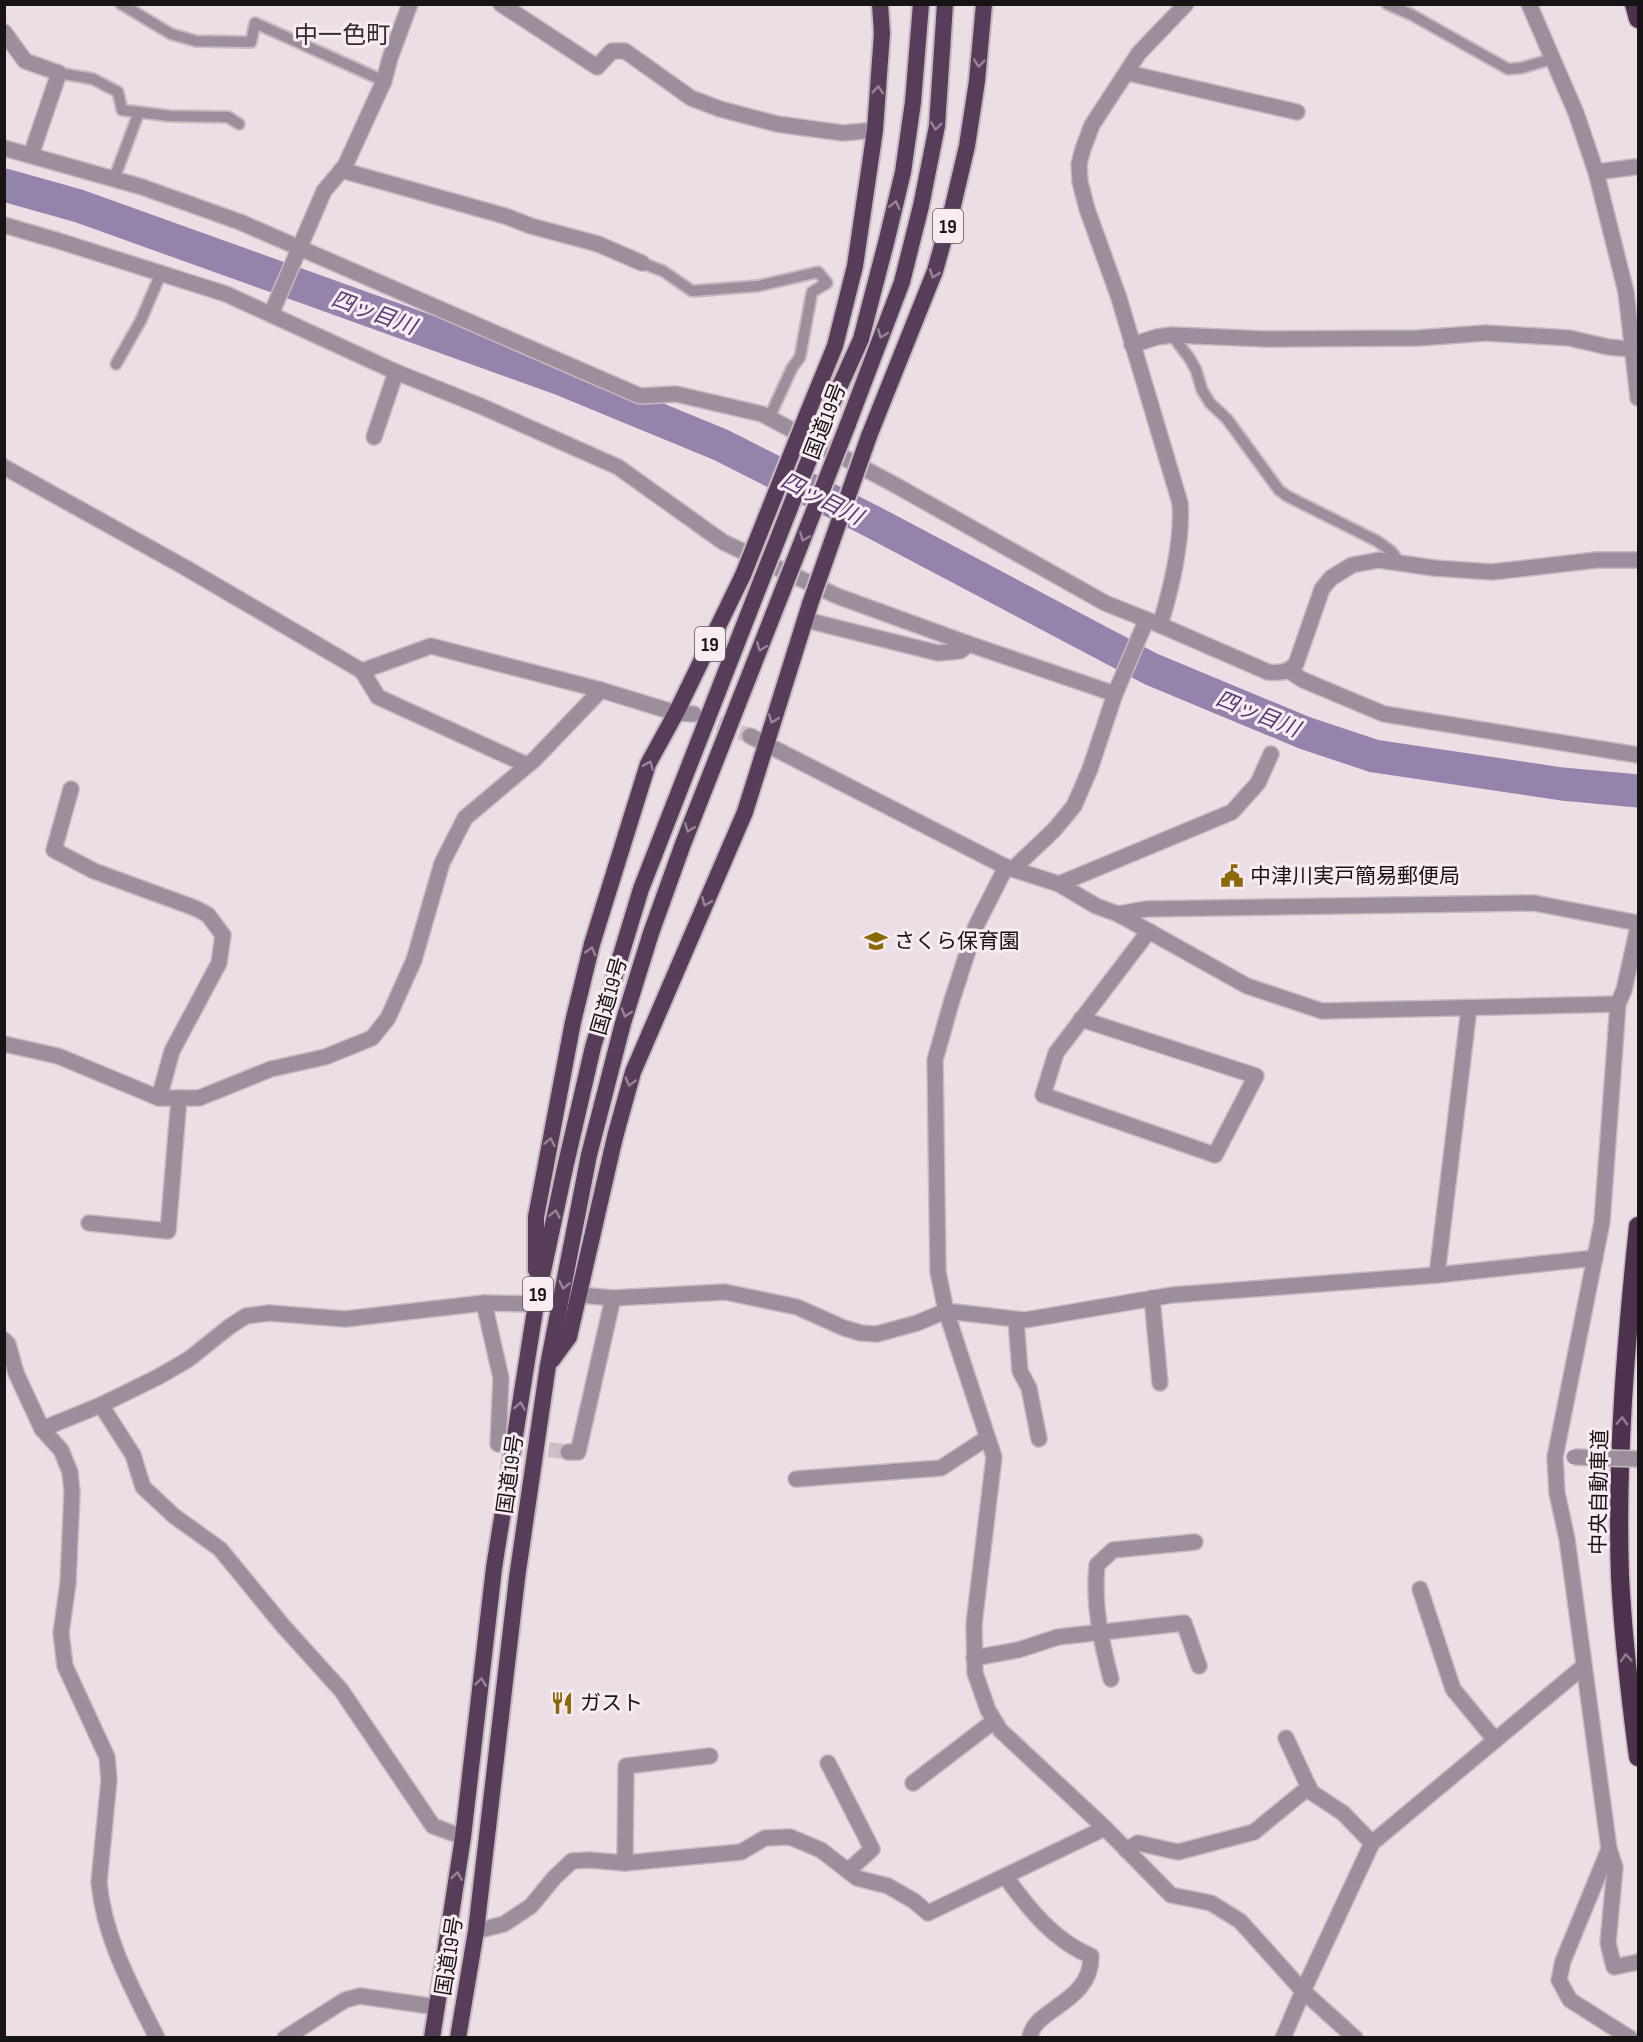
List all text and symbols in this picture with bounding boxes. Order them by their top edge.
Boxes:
district label: 中一色町 [294,21,390,50]
one-way arrow [973,58,986,67]
one-way arrow [871,86,884,95]
one-way arrow [931,121,943,130]
one-way arrow [888,200,901,210]
road number: 19 [933,209,963,243]
one-way arrow [928,268,941,278]
water label: 四ッ目川 [328,286,421,342]
one-way arrow [877,328,890,339]
street label: 国道19号 [800,380,851,463]
water label: 四ッ目川 [776,467,868,532]
one-way arrow [799,531,811,542]
road number: 19 [695,627,725,661]
one-way arrow [755,641,768,652]
water label: 四ッ目川 [1212,685,1305,744]
one-way arrow [768,713,780,724]
one-way arrow [642,760,654,771]
one-way arrow [684,823,697,833]
public building icon: 中津川実戸簡易郵便局 [1219,863,1245,889]
place label: 中津川実戸簡易郵便局 [1250,864,1460,889]
one-way arrow [701,896,713,907]
school or university icon: さくら保育園 [863,928,889,954]
place label: さくら保育園 [894,929,1020,954]
one-way arrow [584,946,596,957]
street label: 国道19号 [586,954,632,1038]
one-way arrow [621,1007,634,1018]
one-way arrow [625,1076,637,1087]
one-way arrow [543,1137,556,1147]
one-way arrow [548,1210,561,1220]
road number: 19 [523,1277,553,1311]
one-way arrow [558,1279,571,1289]
one-way arrow [513,1402,526,1412]
one-way arrow [1616,1417,1629,1426]
street label: 中央自動車道 [1586,1429,1613,1555]
street label: 国道19号 [493,1433,528,1515]
one-way arrow [1619,1653,1632,1662]
one-way arrow [474,1678,487,1687]
restaurant icon: ガスト [549,1690,575,1716]
place label: ガスト [580,1691,643,1716]
one-way arrow [450,1871,462,1881]
street label: 国道19号 [431,1915,468,1997]

